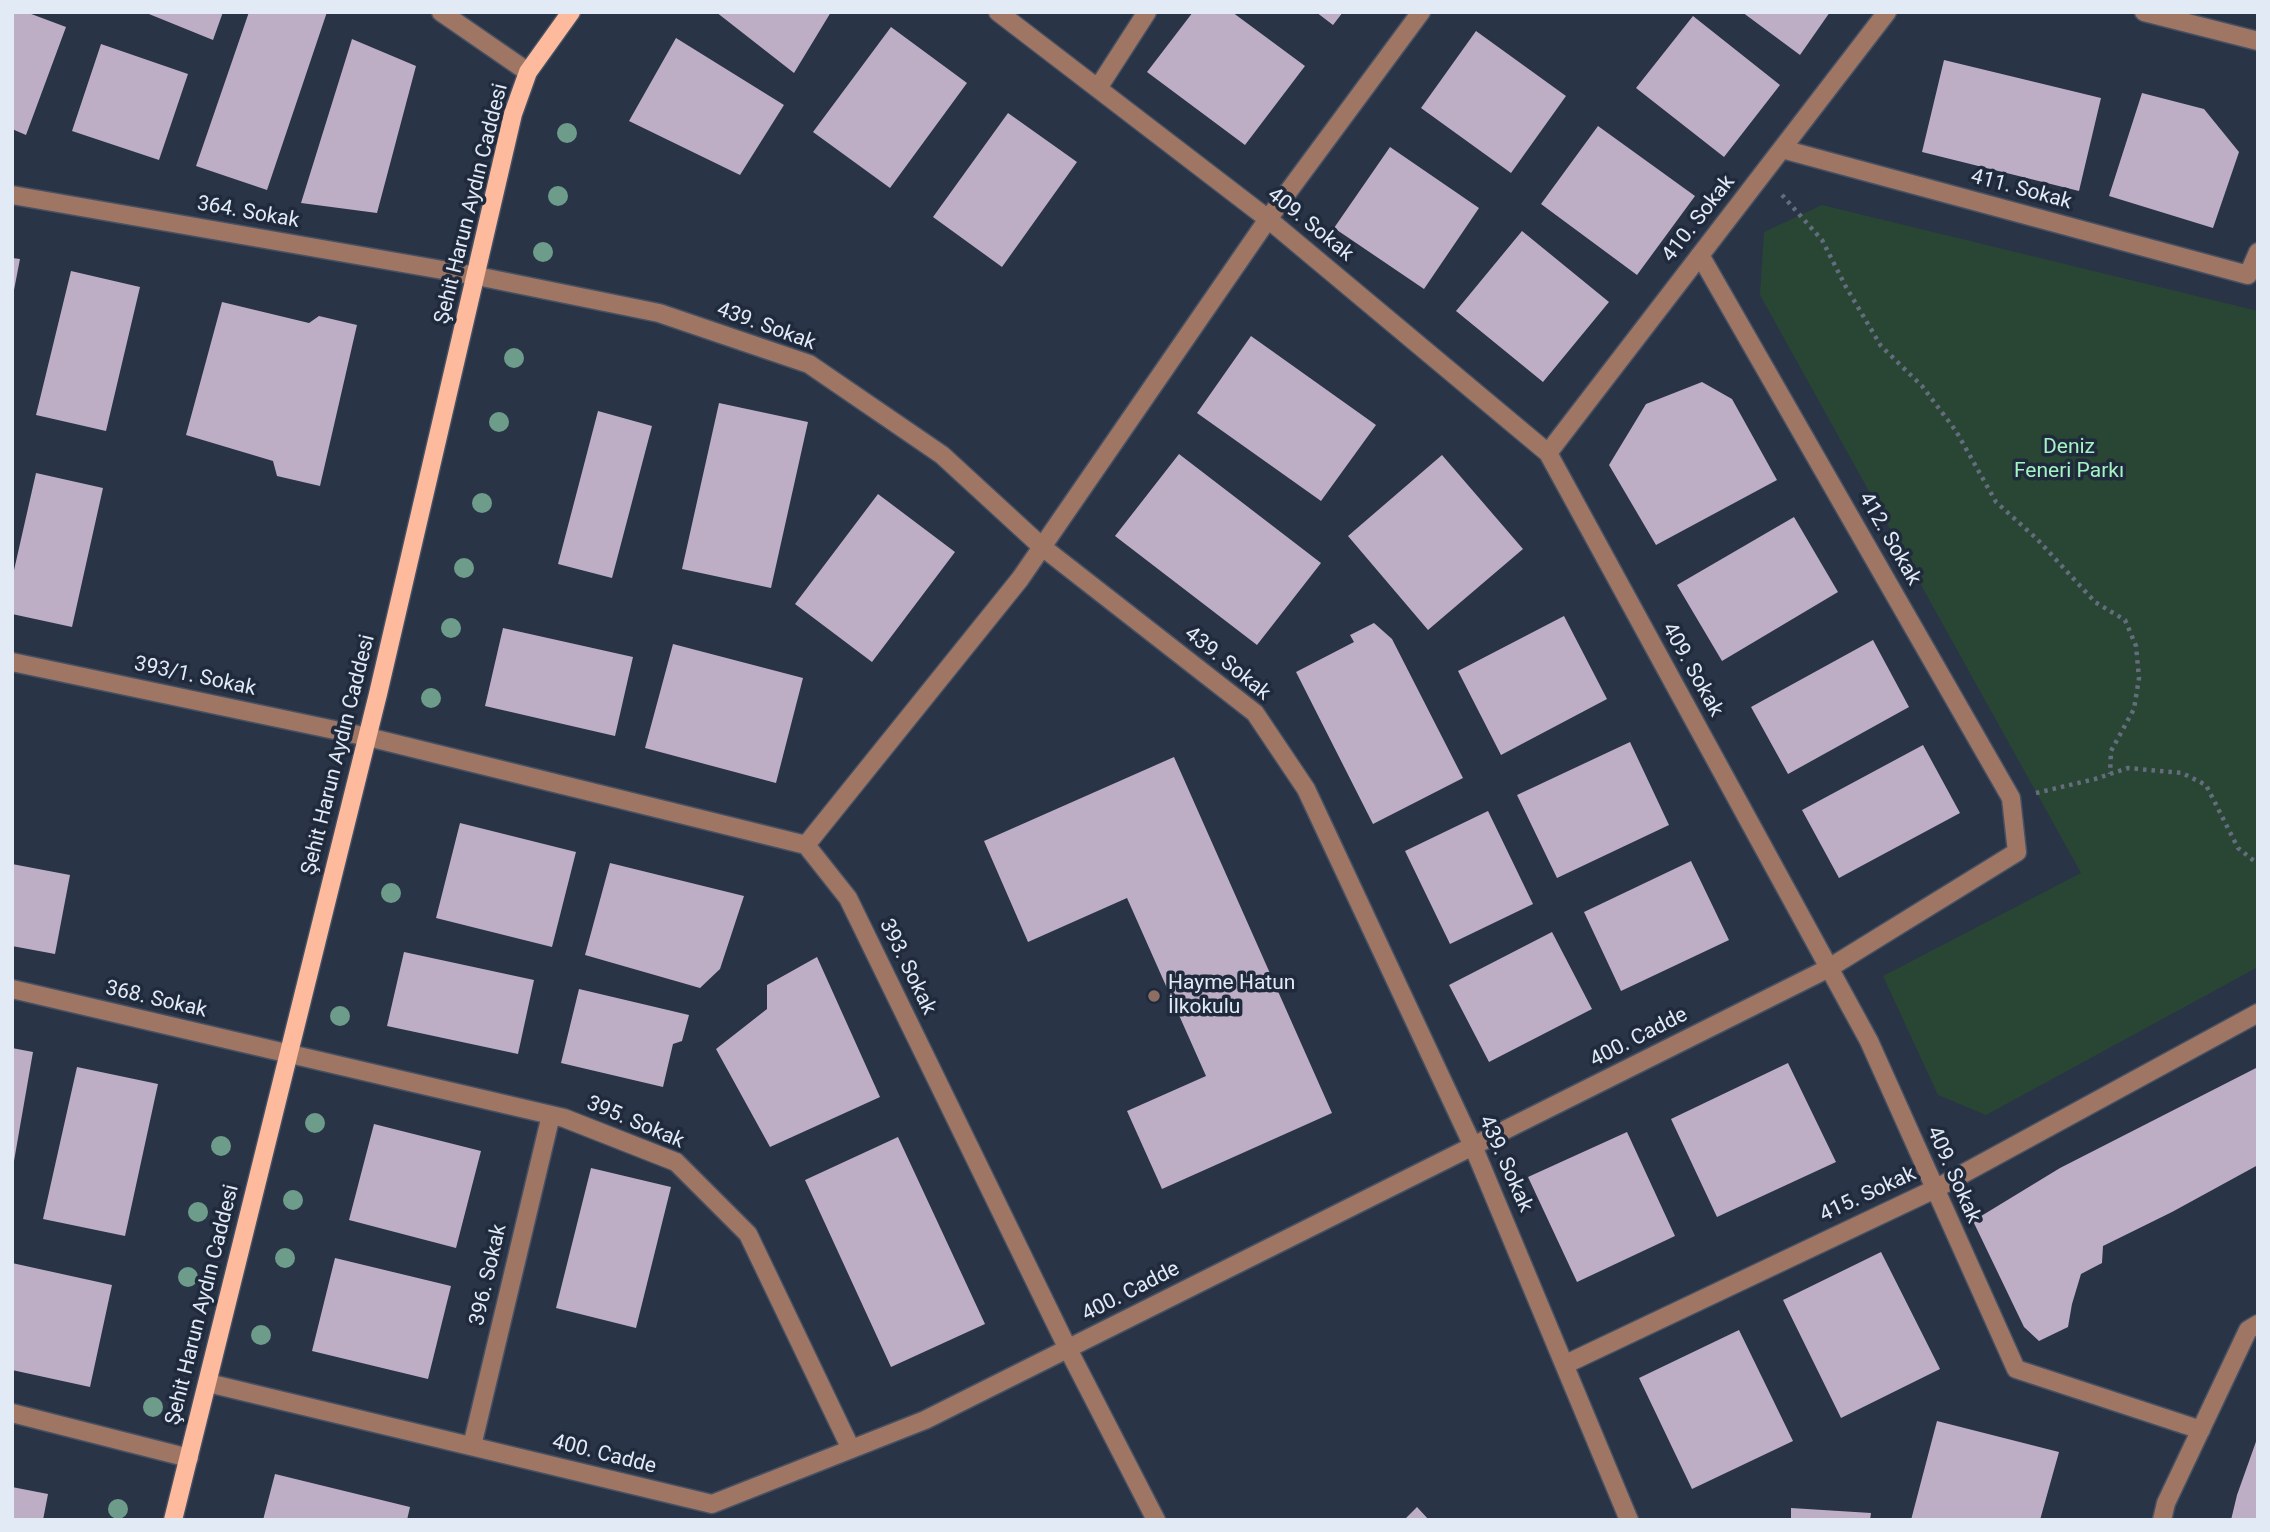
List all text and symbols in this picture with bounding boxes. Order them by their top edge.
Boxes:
street label: Şehit Harun Aydın Caddesi [430,81,514,327]
street label: 411. Sokak [1968,164,2074,216]
street label: 410. Sokak [1657,171,1741,267]
street label: 409. Sokak [1262,183,1358,267]
street label: 364. Sokak [195,192,301,234]
street label: 439. Sokak [713,297,819,357]
park label: Deniz Feneri Parkı [2014,435,2124,485]
street label: 412. Sokak [1852,488,1926,590]
street label: 409. Sokak [1656,619,1728,721]
street label: 439. Sokak [1179,622,1275,706]
street label: Şehit Harun Aydın Caddesi [297,632,381,878]
street label: 393/1. Sokak [132,652,258,702]
street label: 393. Sokak [873,915,941,1019]
place label: Hayme Hatun İlkokulu [1168,971,1295,1021]
street label: 368. Sokak [103,976,209,1024]
marker: Hayme Hatun İlkokulu [1146,988,1162,1004]
street label: 400. Cadde [1586,1003,1692,1073]
street label: 395. Sokak [583,1091,687,1155]
street label: 439. Sokak [1472,1112,1538,1216]
street label: 409. Sokak [1920,1123,1986,1227]
street label: 415. Sokak [1816,1162,1920,1228]
street label: Şehit Harun Aydın Caddesi [161,1182,245,1428]
street label: 396. Sokak [465,1222,513,1328]
street label: 400. Cadde [1078,1257,1184,1327]
street label: 400. Cadde [549,1430,659,1480]

